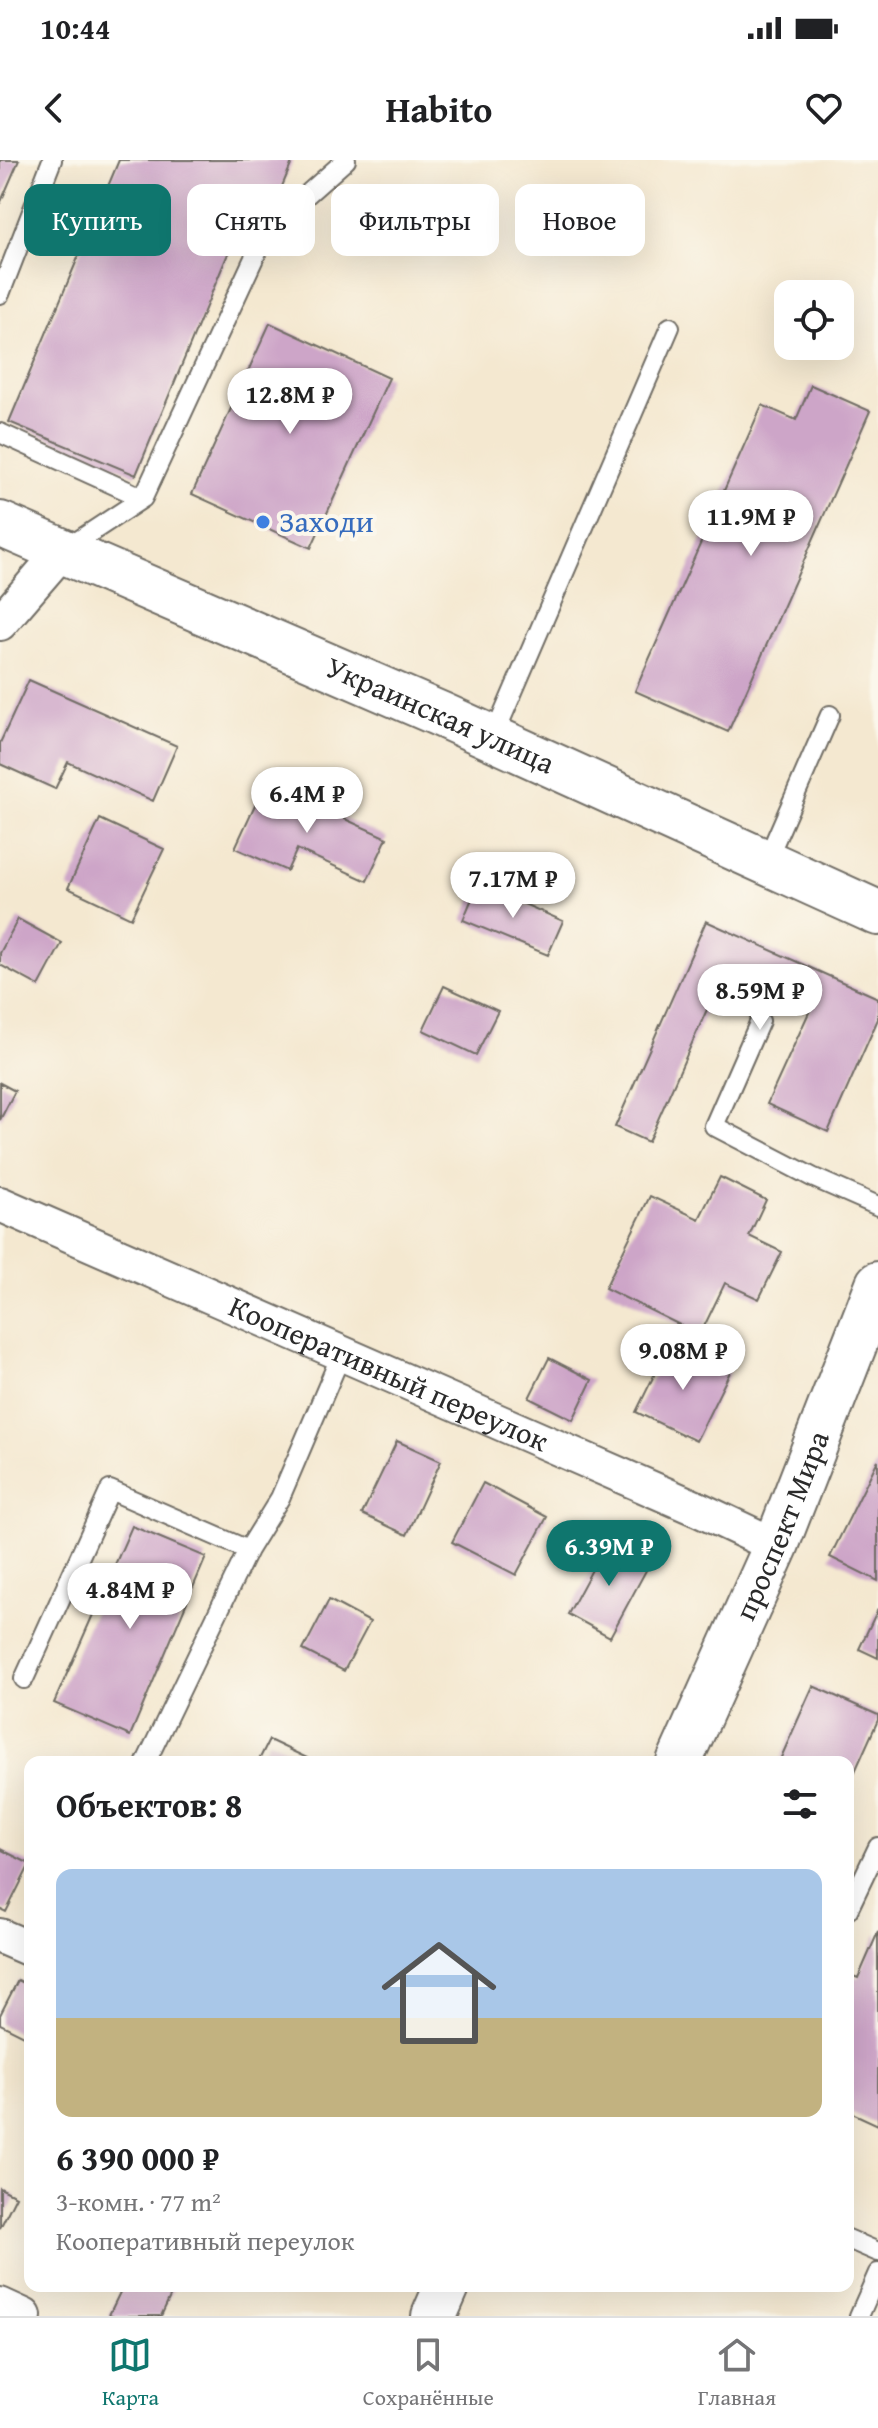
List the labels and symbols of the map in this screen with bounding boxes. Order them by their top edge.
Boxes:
pin: 12.8M ₽ [216,368,364,436]
pin: 11.9M ₽ [677,490,825,558]
place label: Заходи [279,499,374,543]
marker: Заходи [254,513,272,531]
street label: Украинская улица [319,645,563,785]
pin: 6.4M ₽ [242,767,372,835]
pin: 7.17M ₽ [439,852,587,920]
pin: 8.59M ₽ [686,964,834,1032]
street label: Кооперативный переулок [222,1284,556,1462]
pin: 9.08M ₽ [609,1324,757,1392]
street label: проспект Мира [722,1423,840,1627]
pin: 6.39M ₽ [535,1520,683,1588]
pin: 4.84M ₽ [56,1563,204,1631]

